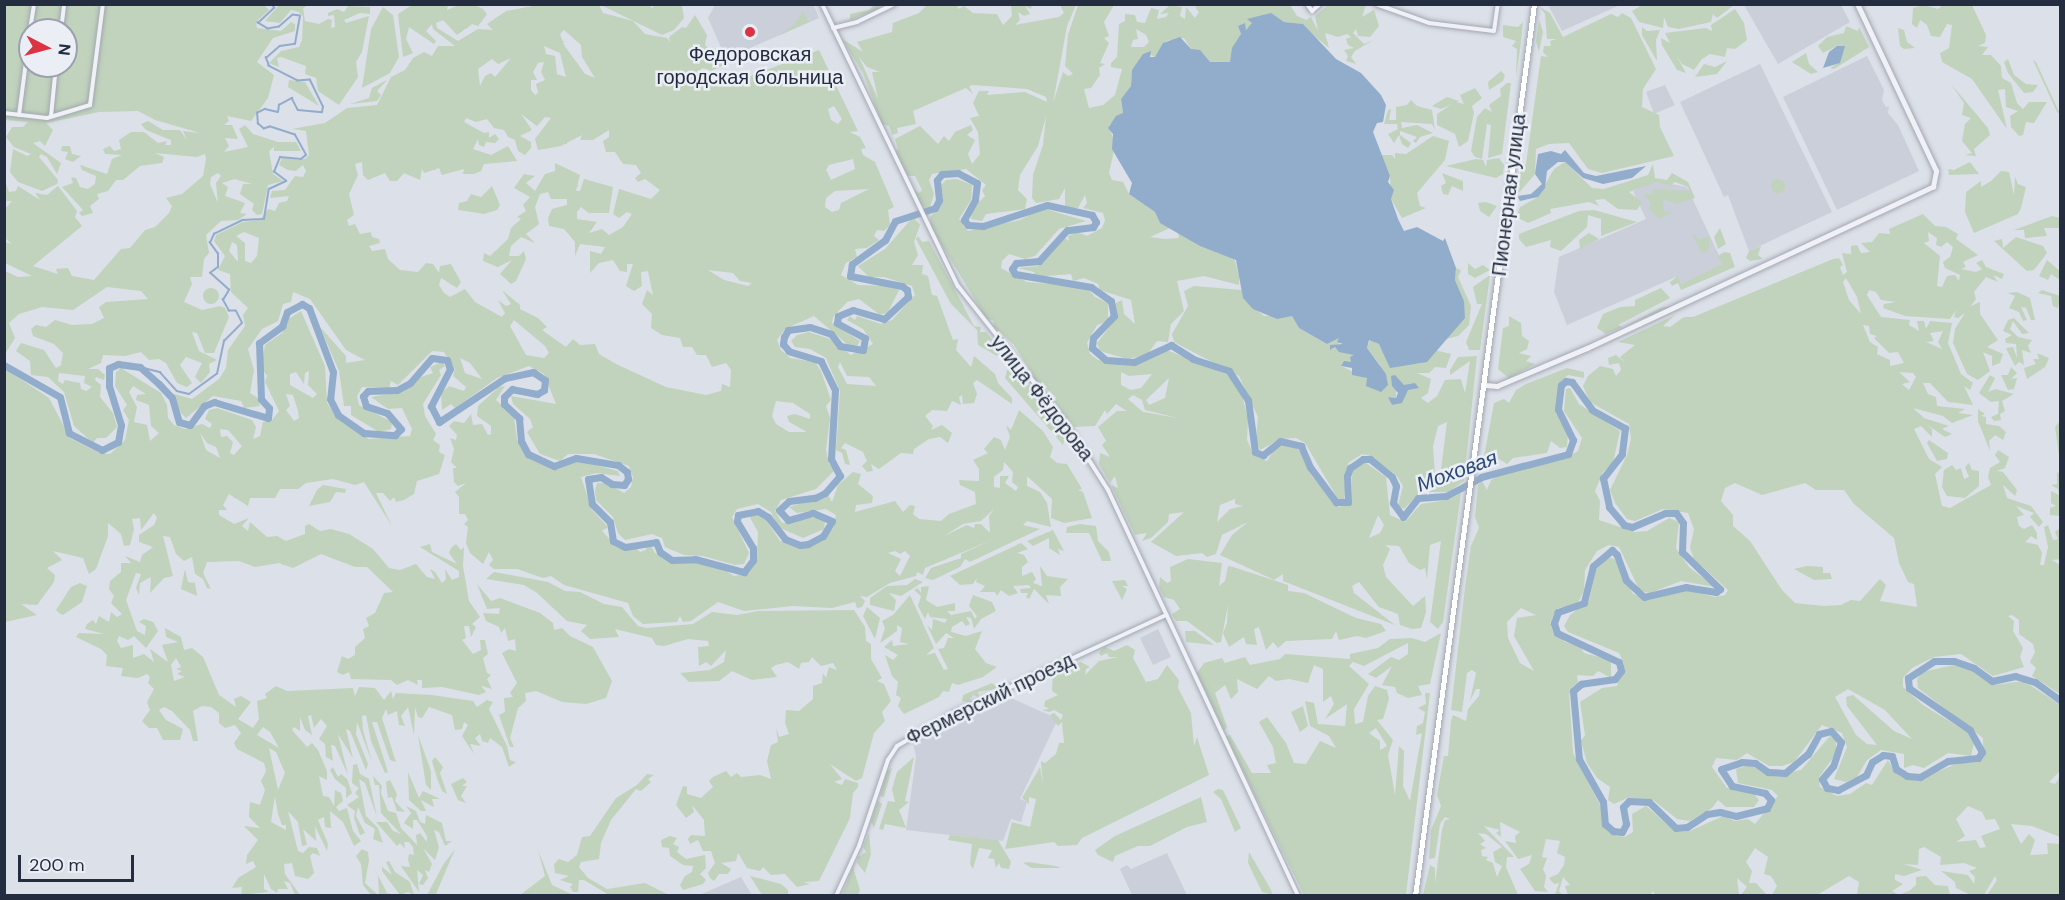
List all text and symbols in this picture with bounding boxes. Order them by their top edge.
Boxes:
north arrow [18,18,78,78]
marker: Федоровская городская больница [741,23,759,41]
text: N [53,43,75,57]
place label: Федоровская городская больница [657,43,843,90]
street label: Пионерная улица [1487,113,1531,277]
street label: улица Фёдорова [985,330,1099,466]
water label: Моховая [1413,445,1501,497]
street label: Фермерский проезд [902,648,1078,750]
scale bar [21,843,136,881]
text: 200 m [29,853,85,877]

